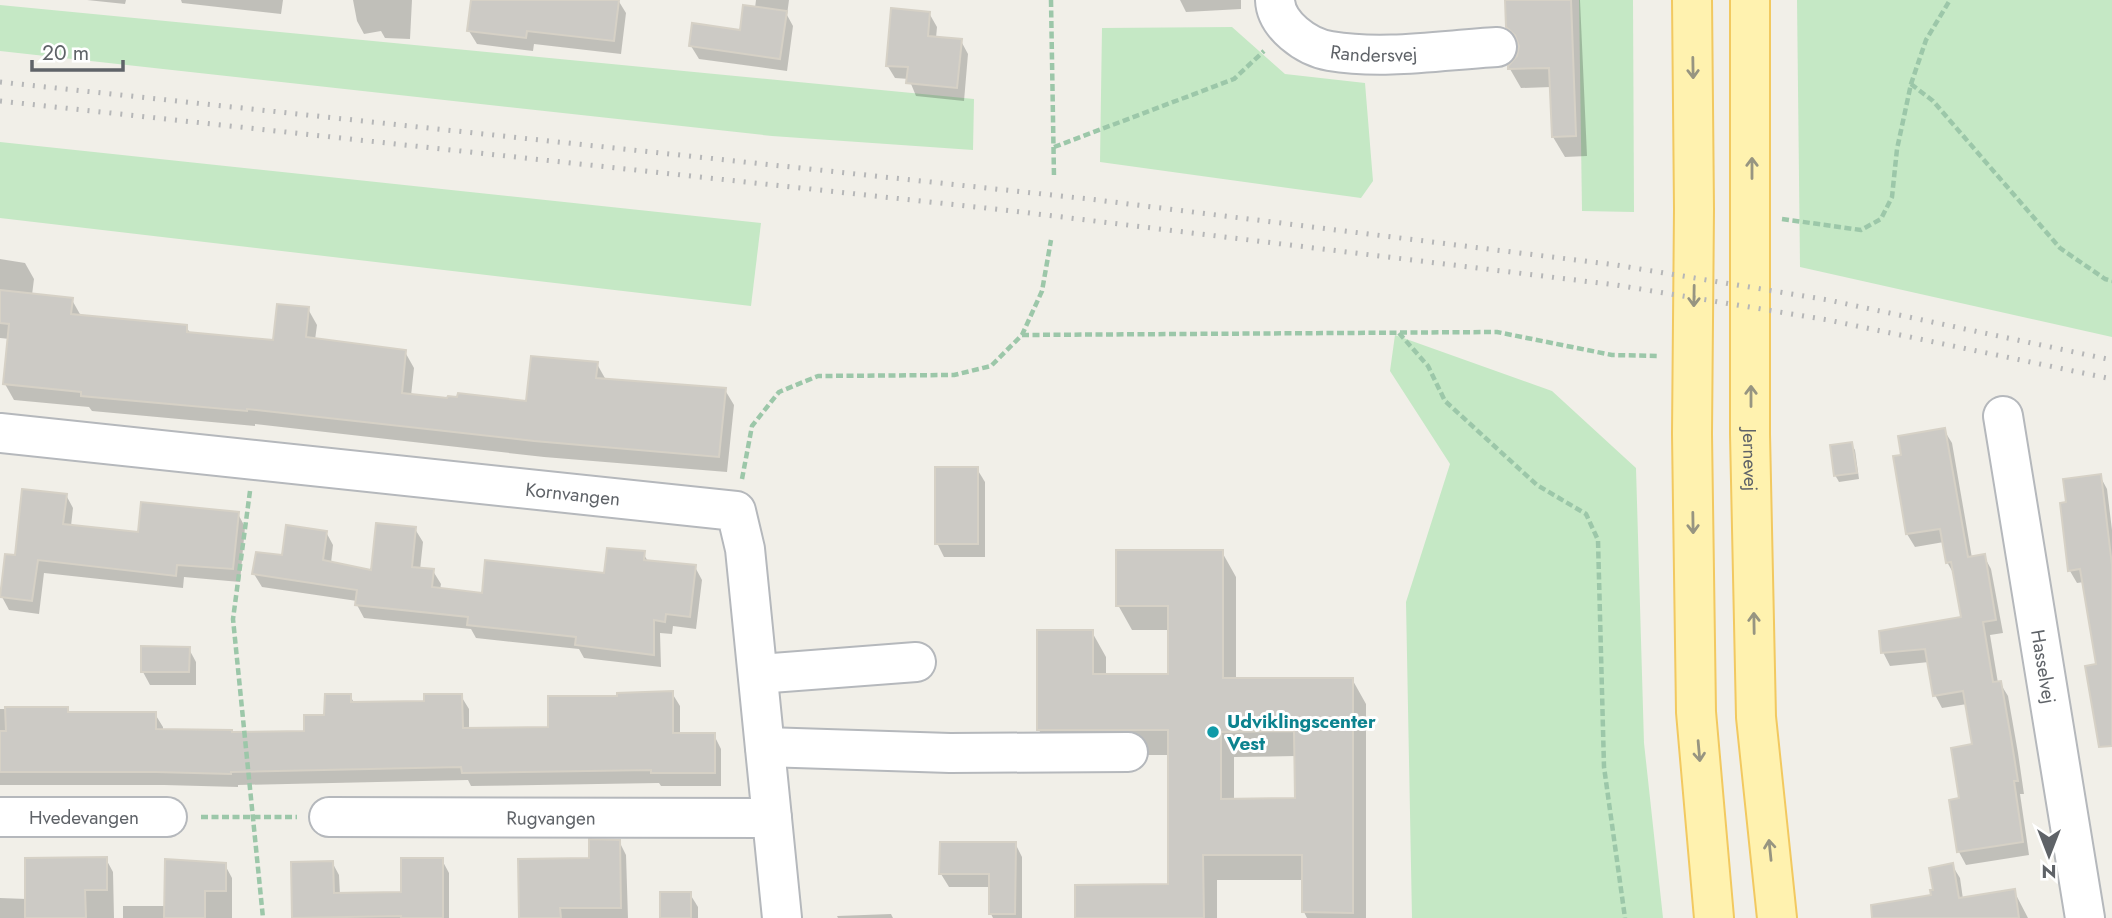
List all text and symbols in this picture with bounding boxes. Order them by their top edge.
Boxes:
scale bar [32,28,122,72]
text: 20 m [42,38,89,68]
street label: Randersvej [1329,38,1418,68]
one-way arrow [1686,56,1700,79]
one-way arrow [1745,157,1759,180]
one-way arrow [1687,284,1700,307]
one-way arrow [1744,385,1758,408]
street label: Jernevej [1736,425,1765,492]
street label: Kornvangen [524,475,621,512]
one-way arrow [1686,511,1700,534]
one-way arrow [1747,612,1761,635]
street label: Hasselvej [2025,628,2063,706]
place label: Udviklingscenter Vest [1226,708,1376,757]
marker: Udviklingscenter Vest [1205,724,1221,740]
one-way arrow [1693,739,1706,761]
street label: Hvedevangen [29,804,139,831]
street label: Rugvangen [506,804,596,831]
north arrow [2014,820,2084,890]
one-way arrow [1763,839,1776,862]
text: N [2041,858,2057,885]

